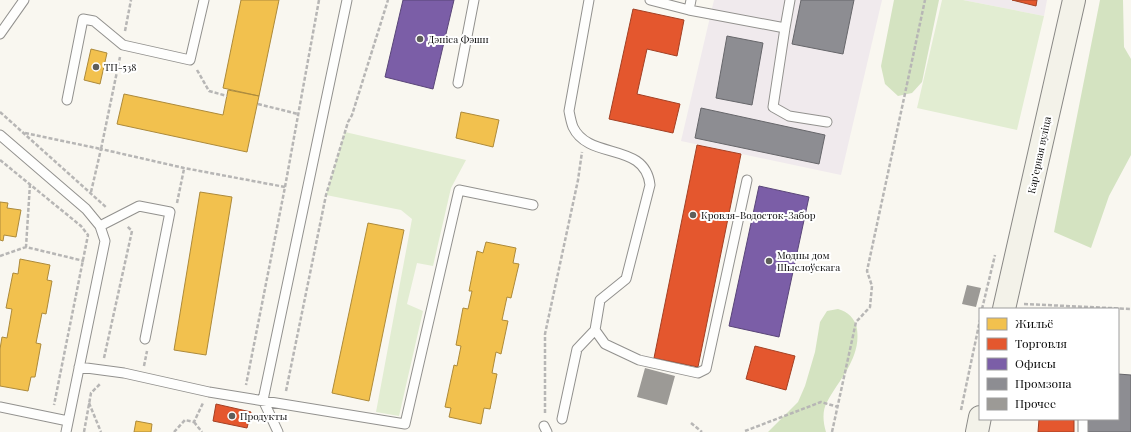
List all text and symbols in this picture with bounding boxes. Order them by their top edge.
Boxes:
place label: Дэніса Фэшн [428,32,489,46]
marker: Дэніса Фэшн [415,34,425,44]
place label: ТП-538 [104,60,136,74]
marker: ТП-538 [91,62,101,72]
street label: Карʼерная вуліца [1024,115,1054,195]
place label: Кровля-Водосток-Забор [701,208,816,222]
marker: Кровля-Водосток-Забор [688,210,698,220]
place label: Модны дом Шыслоўскага [777,248,840,274]
marker: Модны дом Шыслоўскага [764,256,774,266]
legend [979,308,1119,420]
text: Жильё [1015,315,1053,331]
text: Торговля [1015,335,1068,351]
text: Офисы [1015,355,1056,371]
text: Промзона [1015,375,1072,391]
text: Прочее [1015,395,1056,411]
place label: Продукты [240,409,288,423]
marker: Продукты [227,411,237,421]

